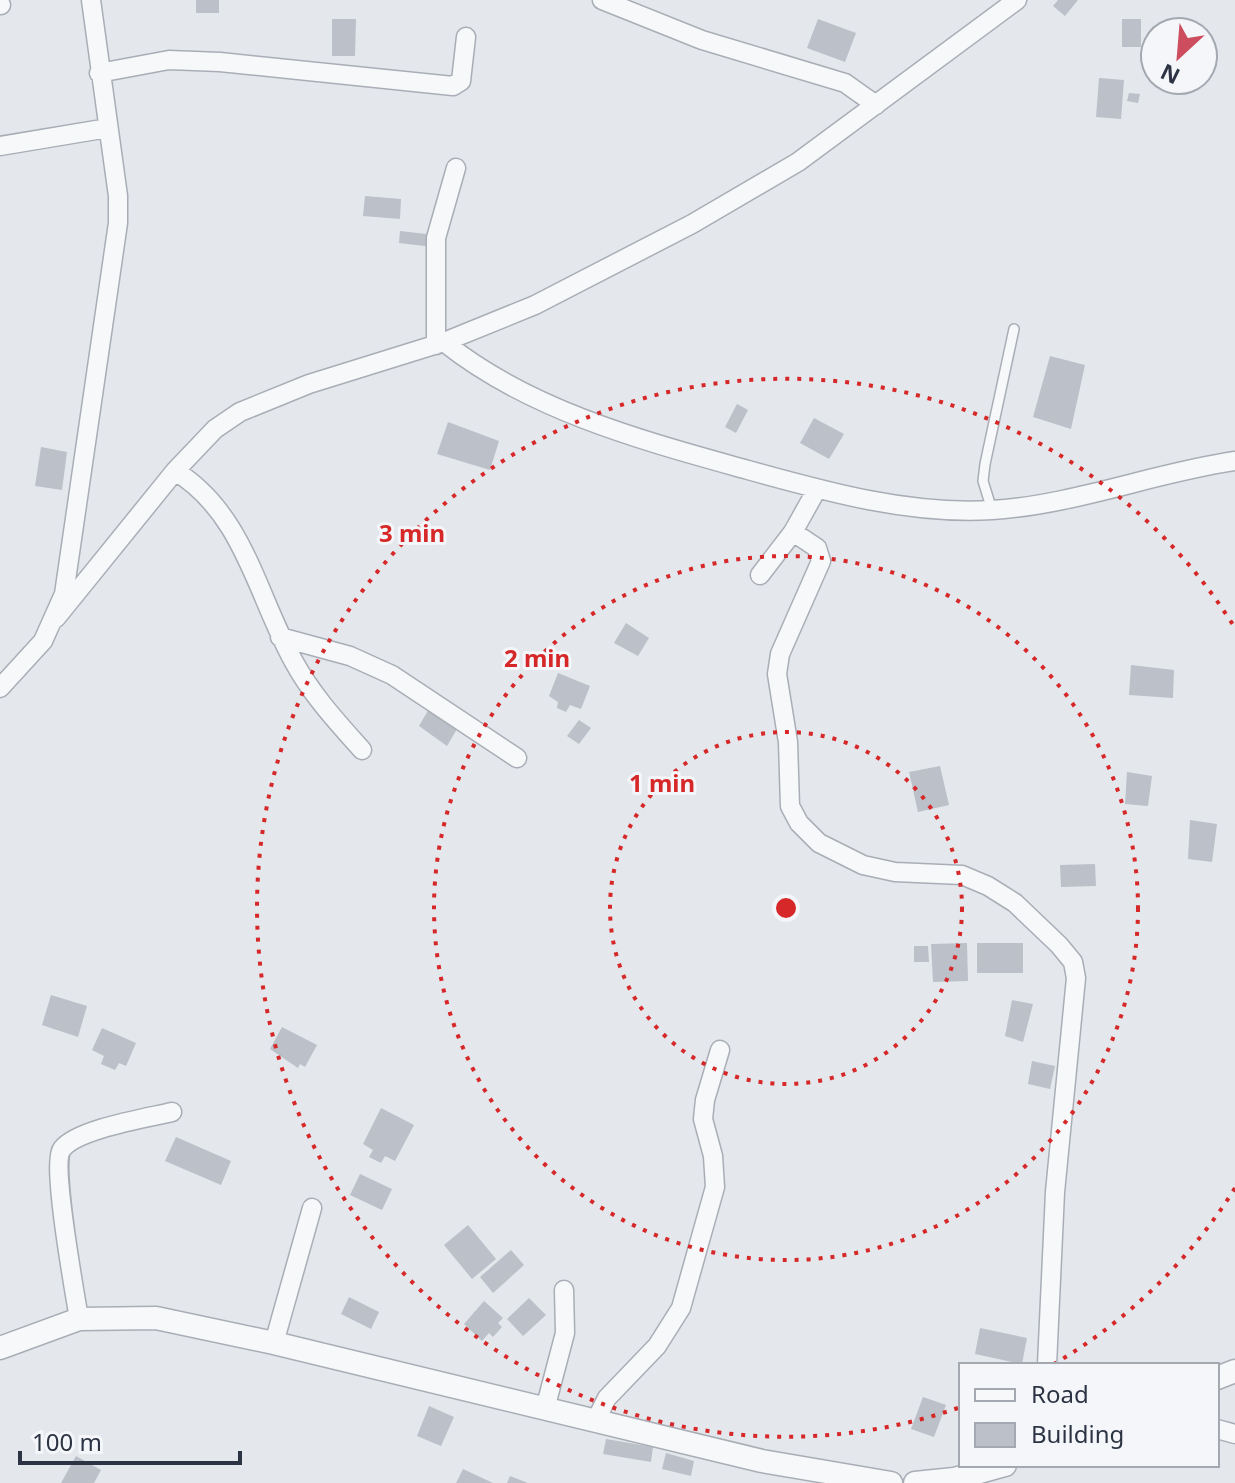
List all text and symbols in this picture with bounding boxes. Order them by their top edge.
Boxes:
north arrow [1139,16,1219,96]
text: N [1155,57,1184,92]
text: 3 min [379,516,445,549]
text: 2 min [504,641,570,674]
text: 1 min [629,766,695,799]
centre of rings [772,894,800,922]
legend [959,1363,1219,1467]
text: Road [1031,1377,1089,1410]
scale bar [20,1415,240,1465]
text: Building [1031,1417,1124,1450]
text: 100 m [32,1425,102,1458]

